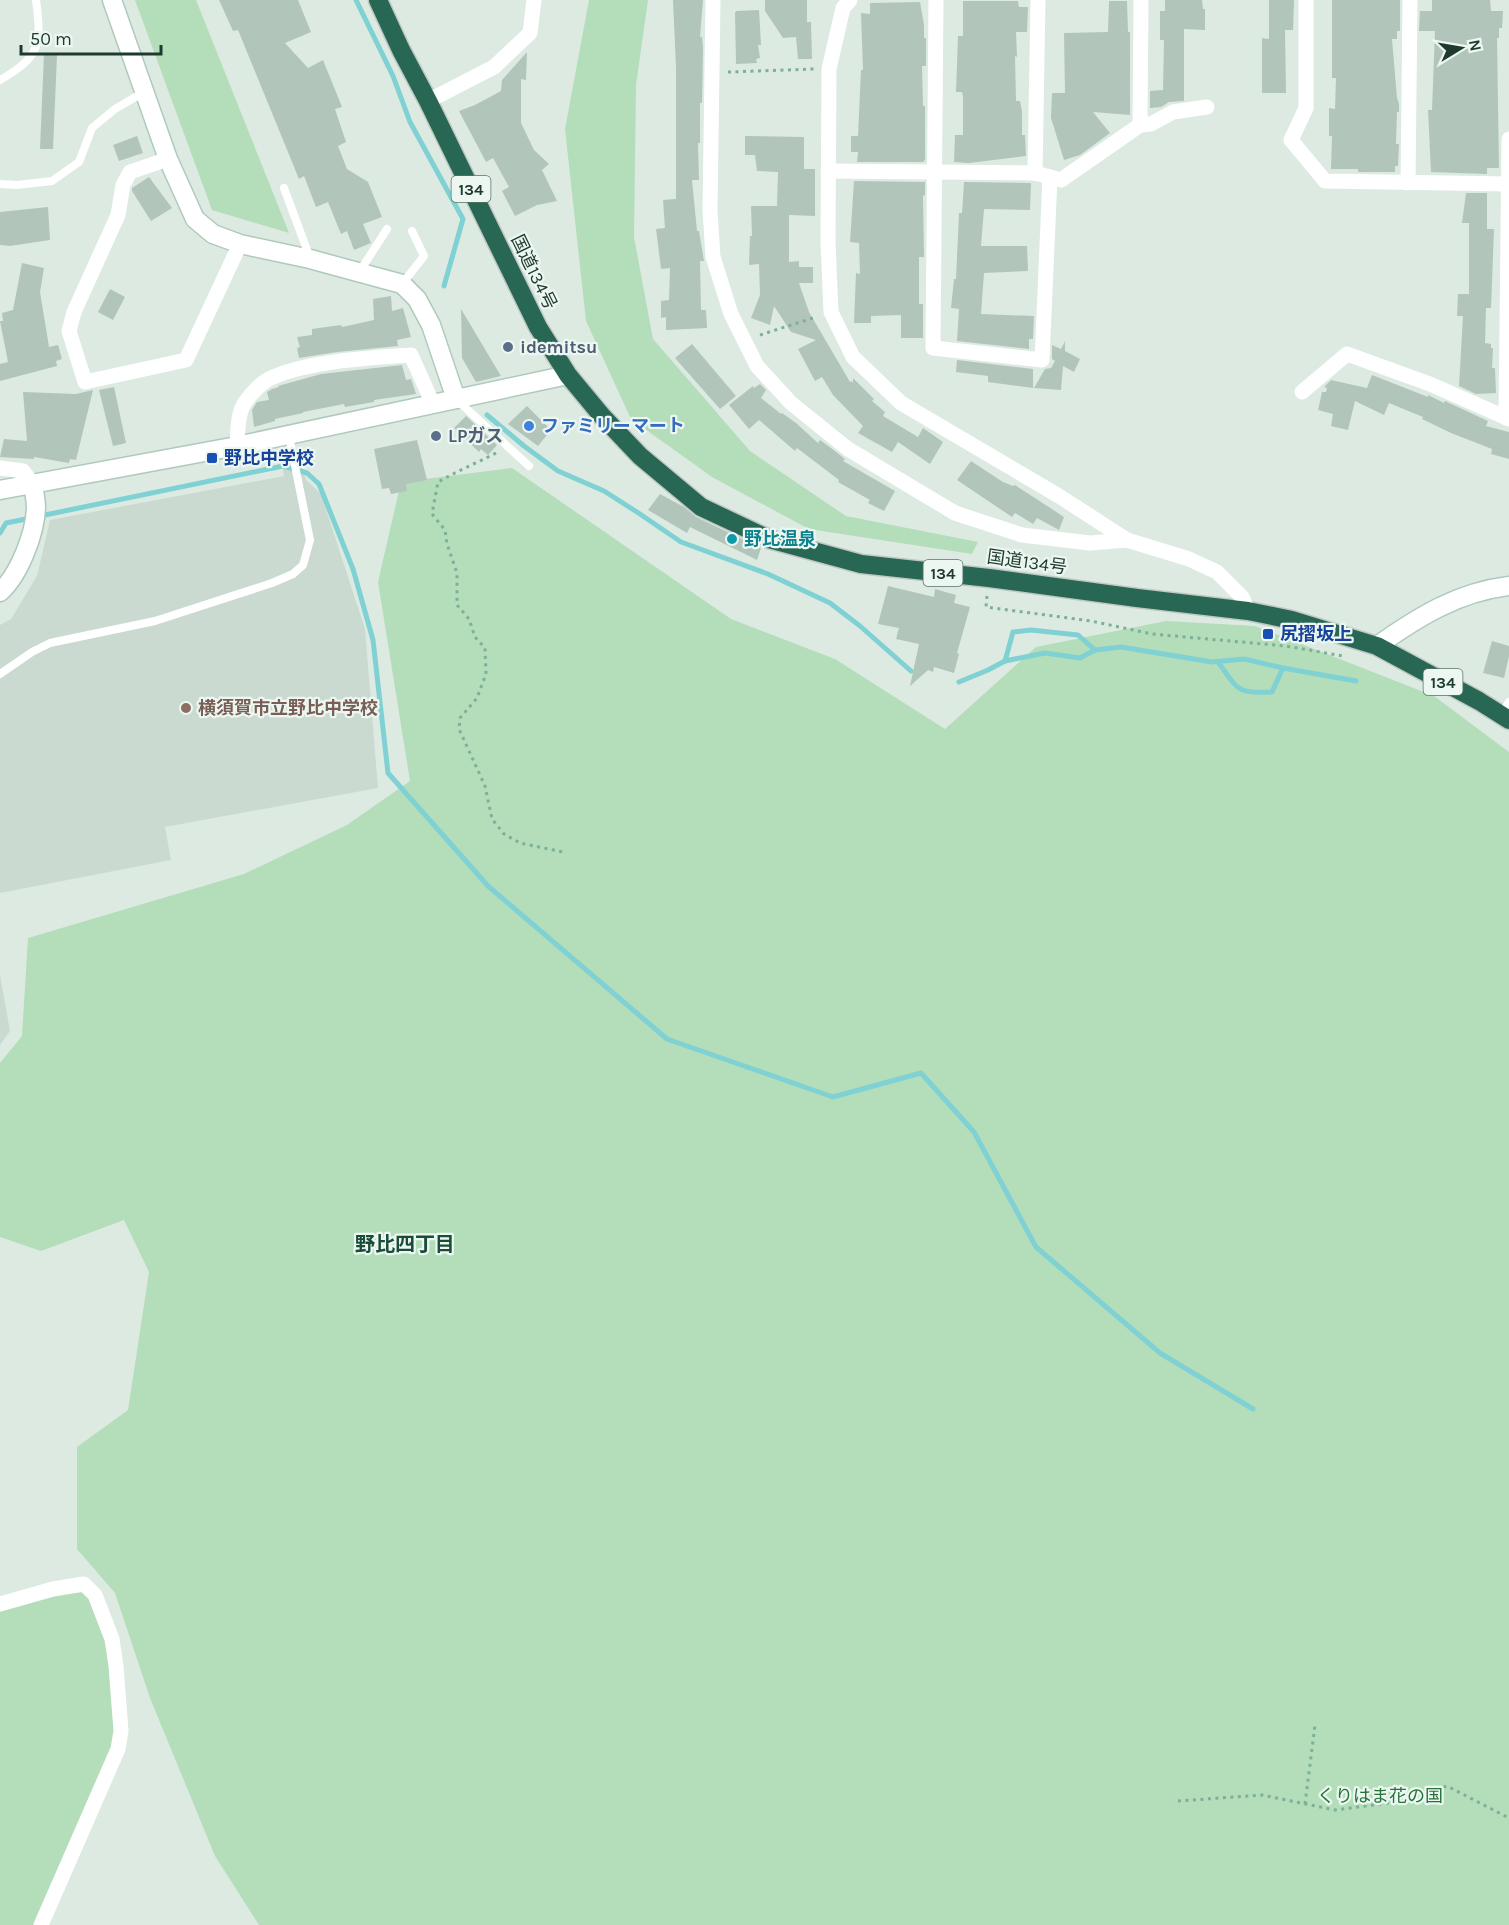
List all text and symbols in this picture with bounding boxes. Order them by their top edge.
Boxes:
scale bar [21,18,160,56]
north arrow [1431,18,1491,78]
text: 50 m [30,28,72,50]
text: N [1465,38,1486,53]
road number: 134 [452,176,490,202]
street label: 国道134号 [506,231,562,313]
place label: idemitsu [520,336,597,358]
marker: idemitsu [501,340,515,354]
place label: ファミリーマート [541,415,685,437]
marker: ファミリーマート [522,419,536,433]
place label: LPガス [448,425,503,447]
marker: LPガス [429,429,443,443]
place label: 野比中学校 [224,447,314,469]
marker: 野比中学校 [205,451,219,465]
place label: 野比温泉 [744,528,816,550]
marker: 野比温泉 [725,532,739,546]
street label: 国道134号 [986,545,1068,579]
road number: 134 [924,560,962,586]
place label: 尻摺坂上 [1280,623,1352,645]
marker: 尻摺坂上 [1261,627,1275,641]
road number: 134 [1424,669,1462,695]
place label: 横須賀市立野比中学校 [198,697,378,719]
marker: 横須賀市立野比中学校 [179,701,193,715]
district label: 野比四丁目 [355,1233,455,1256]
park label: くりはま花の国 [1317,1785,1443,1807]

